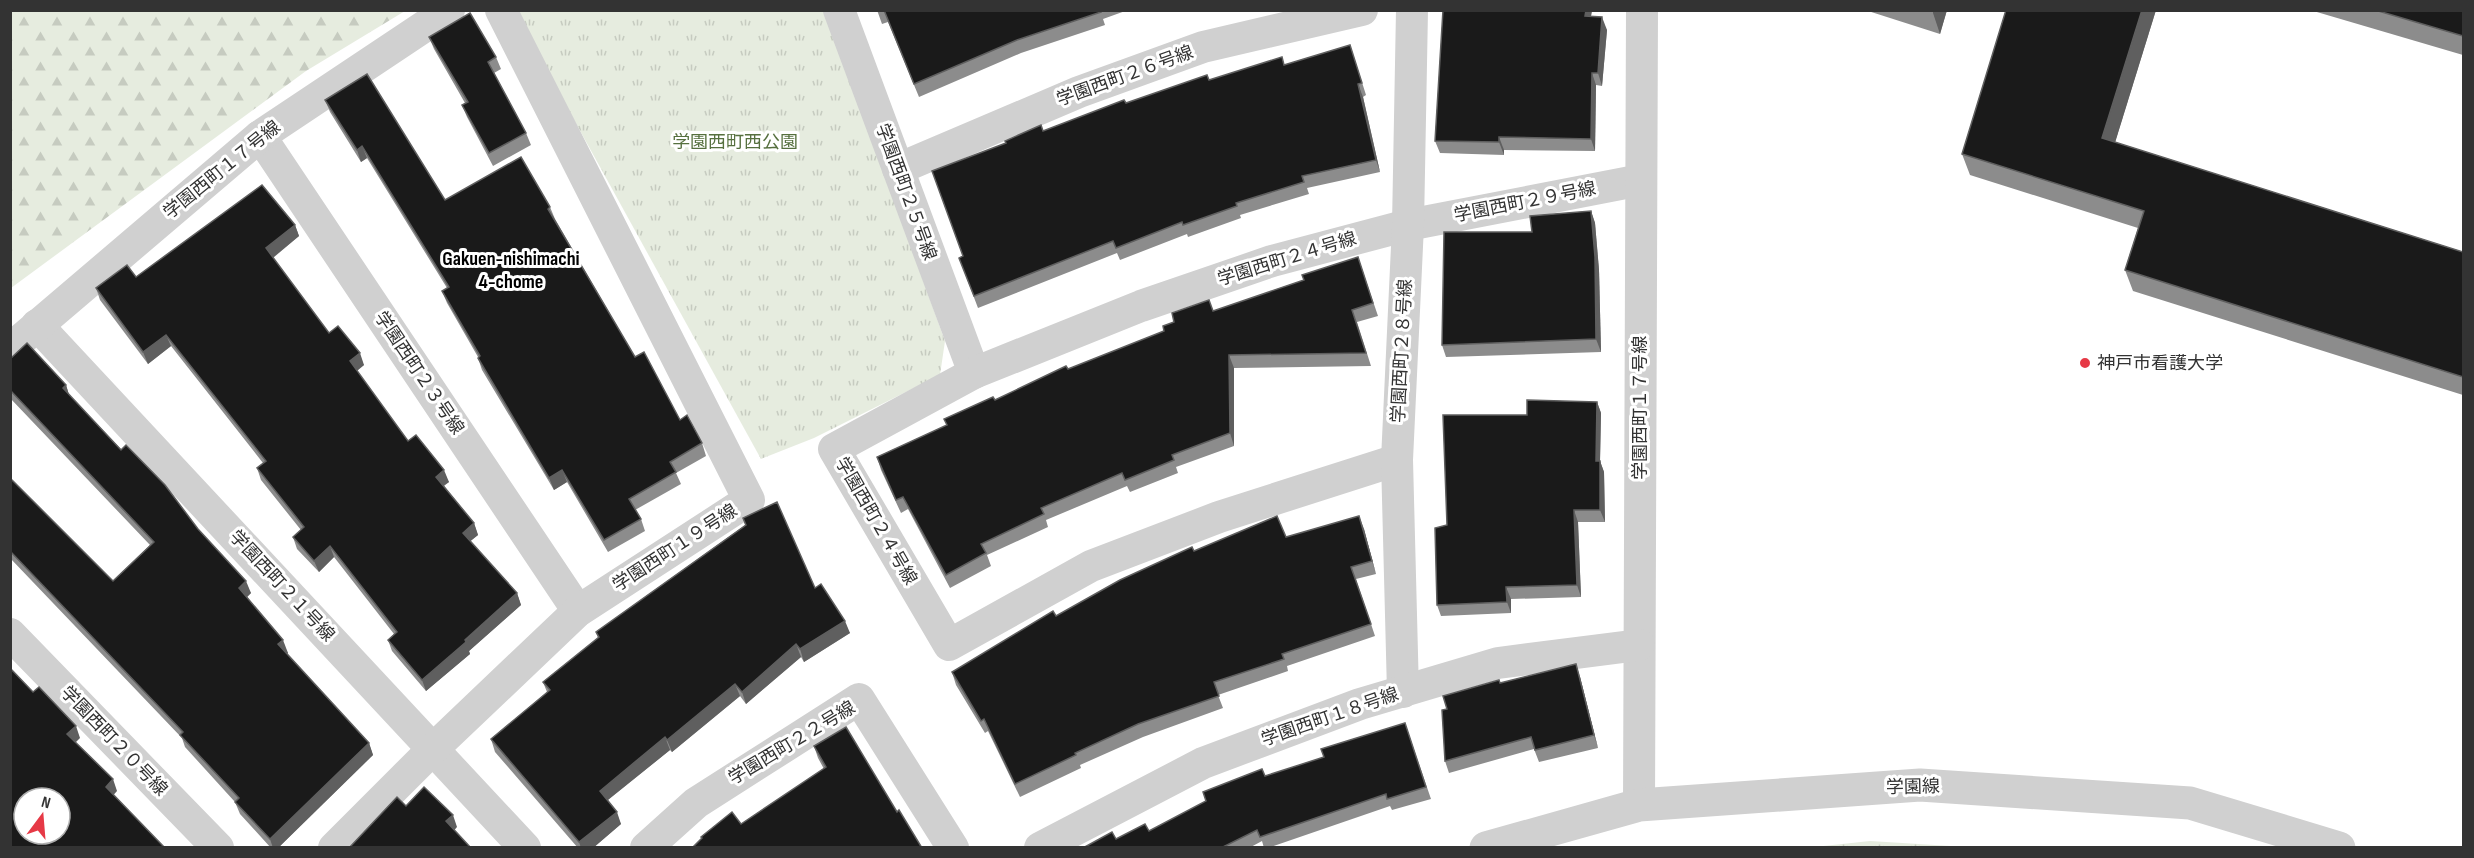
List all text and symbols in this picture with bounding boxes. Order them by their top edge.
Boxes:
street label: 学園西町２６号線 [1054,42,1196,110]
street label: 学園西町１７号線 [159,117,285,223]
street label: 学園西町２５号線 [872,121,940,263]
park label: 学園西町西公園 [672,132,798,153]
street label: 学園西町２９号線 [1452,178,1598,226]
street label: 学園西町２４号線 [1215,228,1359,290]
district label: Gakuen-nishimachi 4-chome [442,247,580,294]
street label: 学園西町２８号線 [1388,279,1416,423]
street label: 学園西町２３号線 [370,307,468,439]
street label: 学園西町１７号線 [1630,336,1651,480]
place label: 神戸市看護大学 [2097,353,2223,374]
marker: 神戸市看護大学 [2078,356,2092,370]
street label: 学園西町２４号線 [831,453,921,589]
street label: 学園西町１９号線 [609,500,741,596]
street label: 学園西町２１号線 [225,526,339,646]
street label: 学園西町２０号線 [56,682,172,800]
street label: 学園西町１８号線 [1259,684,1401,750]
street label: 学園西町２２号線 [725,697,859,789]
street label: 学園線 [1886,776,1940,798]
north arrow [12,786,72,846]
text: N [39,793,52,813]

